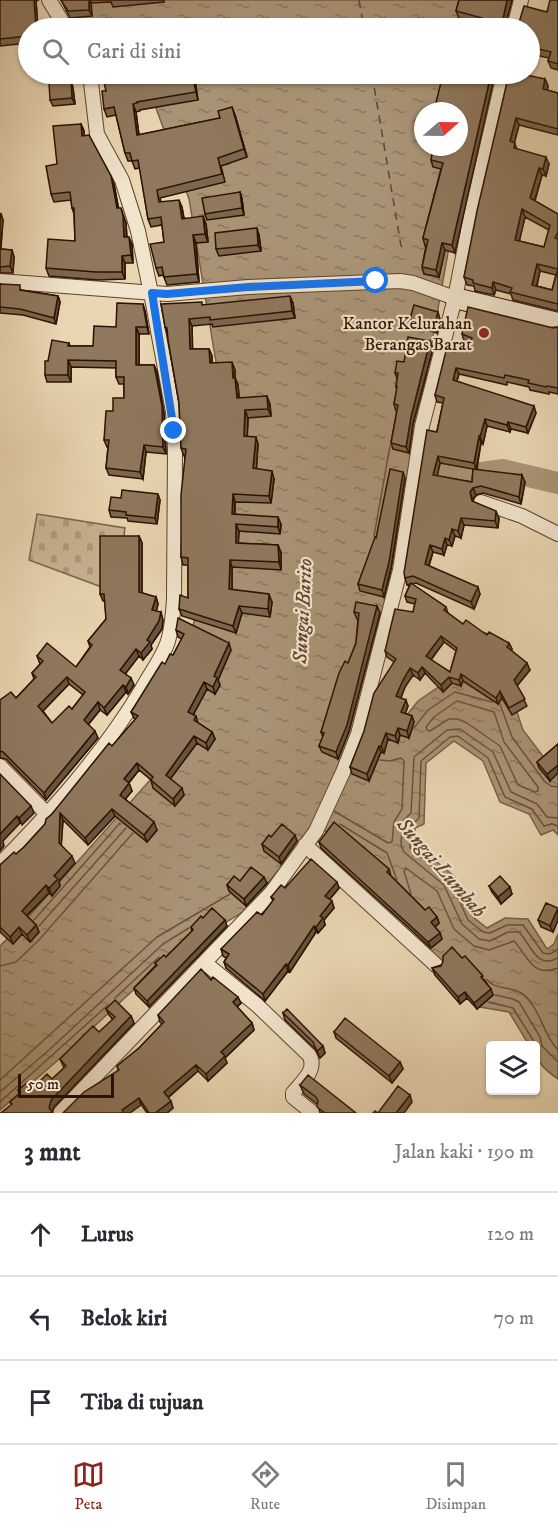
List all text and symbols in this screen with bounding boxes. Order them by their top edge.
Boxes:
search box [18,18,540,84]
icon: search [39,35,72,68]
text: Cari di sini [87,38,181,65]
north arrow [414,102,468,156]
route start [362,267,388,293]
place label: Kantor Kelurahan Berangas Barat [343,313,473,356]
marker: Kantor Kelurahan Berangas Barat [477,326,491,340]
route end [160,417,186,443]
water label: Sungai Barito [288,558,319,665]
water label: Sungai Lumbah [390,812,491,923]
map controls [486,1041,540,1095]
button: layers [486,1041,540,1095]
scale bar [18,1071,114,1098]
text: 50 m [27,1074,59,1094]
text: 3 mnt [24,1136,81,1169]
text: Jalan kaki · 190 m [394,1140,534,1165]
icon: ahead [24,1218,57,1251]
text: Lurus [81,1221,134,1248]
text: 120 m [487,1222,534,1247]
icon: left [24,1302,57,1335]
text: Belok kiri [81,1305,167,1332]
text: 70 m [493,1306,534,1331]
icon: arrive [24,1386,57,1419]
text: Tiba di tujuan [81,1389,203,1416]
tab: Peta [72,1458,105,1514]
tab: Rute [249,1458,282,1514]
tab: Disimpan [425,1458,486,1514]

